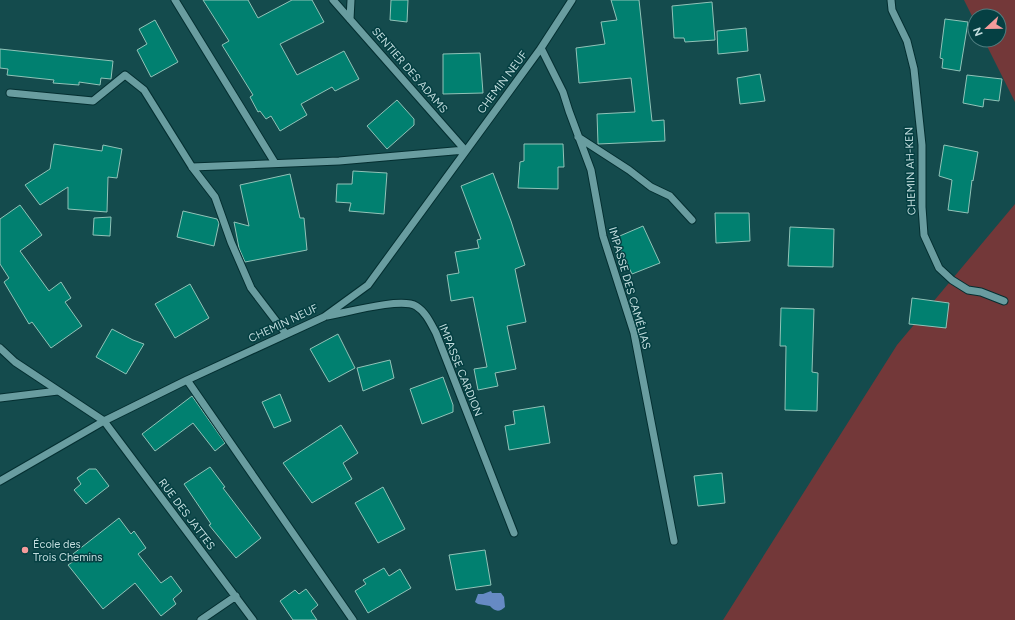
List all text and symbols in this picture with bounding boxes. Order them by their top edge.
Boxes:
north arrow [967,8,1007,48]
street label: SENTIER DES ADAMS [369,25,450,116]
text: N [971,25,986,38]
street label: CHEMIN NEUF [475,48,530,116]
street label: CHEMIN AH-KEN [902,127,919,215]
street label: IMPASSE DES CAMÉLIAS [606,226,653,351]
street label: CHEMIN NEUF [246,302,320,345]
street label: IMPASSE CARDION [436,322,485,418]
street label: RUE DES JATTES [156,476,218,553]
place label: École des Trois Chemins [33,538,102,564]
marker: École des Trois Chemins [20,545,30,555]

